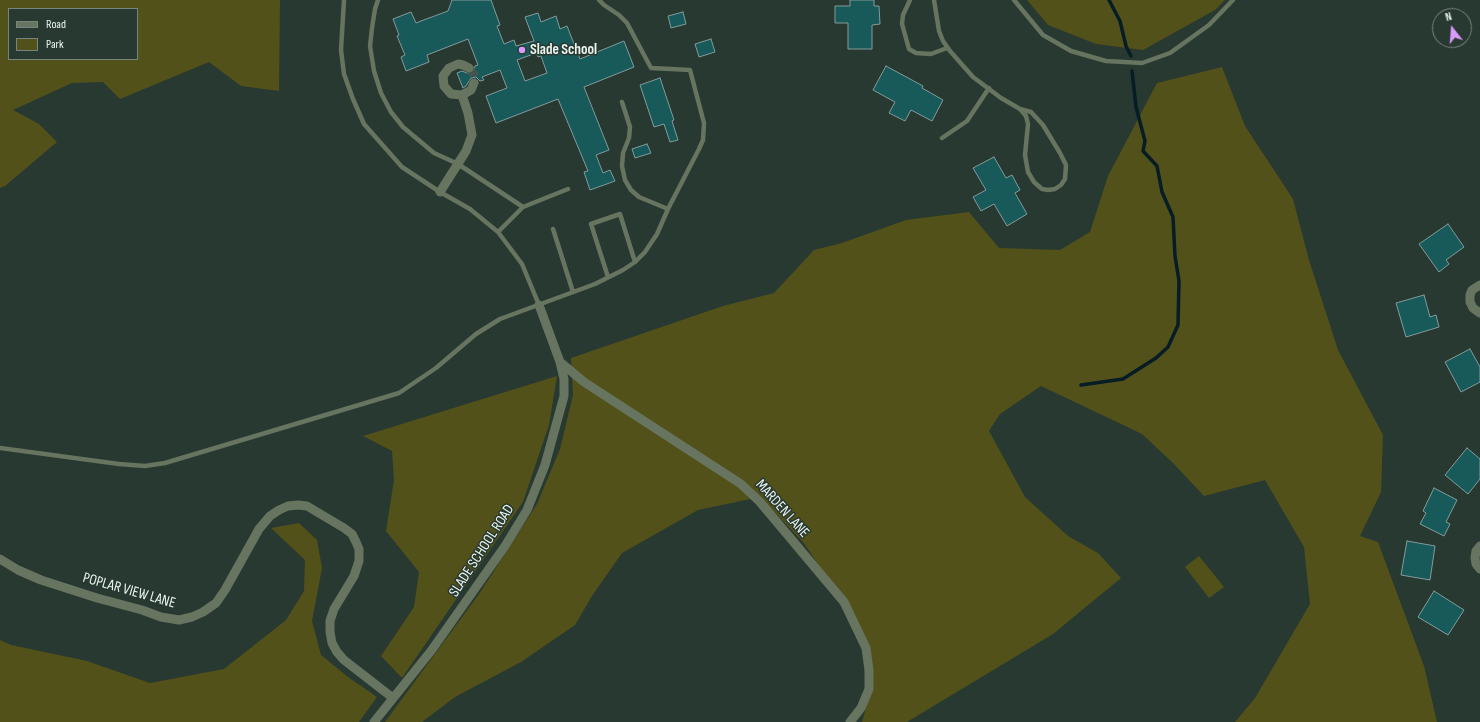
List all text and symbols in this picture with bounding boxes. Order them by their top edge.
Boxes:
legend [8,8,138,60]
north arrow [1432,8,1472,48]
text: N [1444,10,1453,24]
text: Road [46,17,66,32]
text: Park [46,37,64,52]
place label: Slade School [530,41,597,59]
marker: Slade School [517,45,527,55]
street label: MARDEN LANE [751,476,813,542]
street label: SLADE SCHOOL ROAD [445,501,519,601]
street label: POPLAR VIEW LANE [81,569,177,613]

